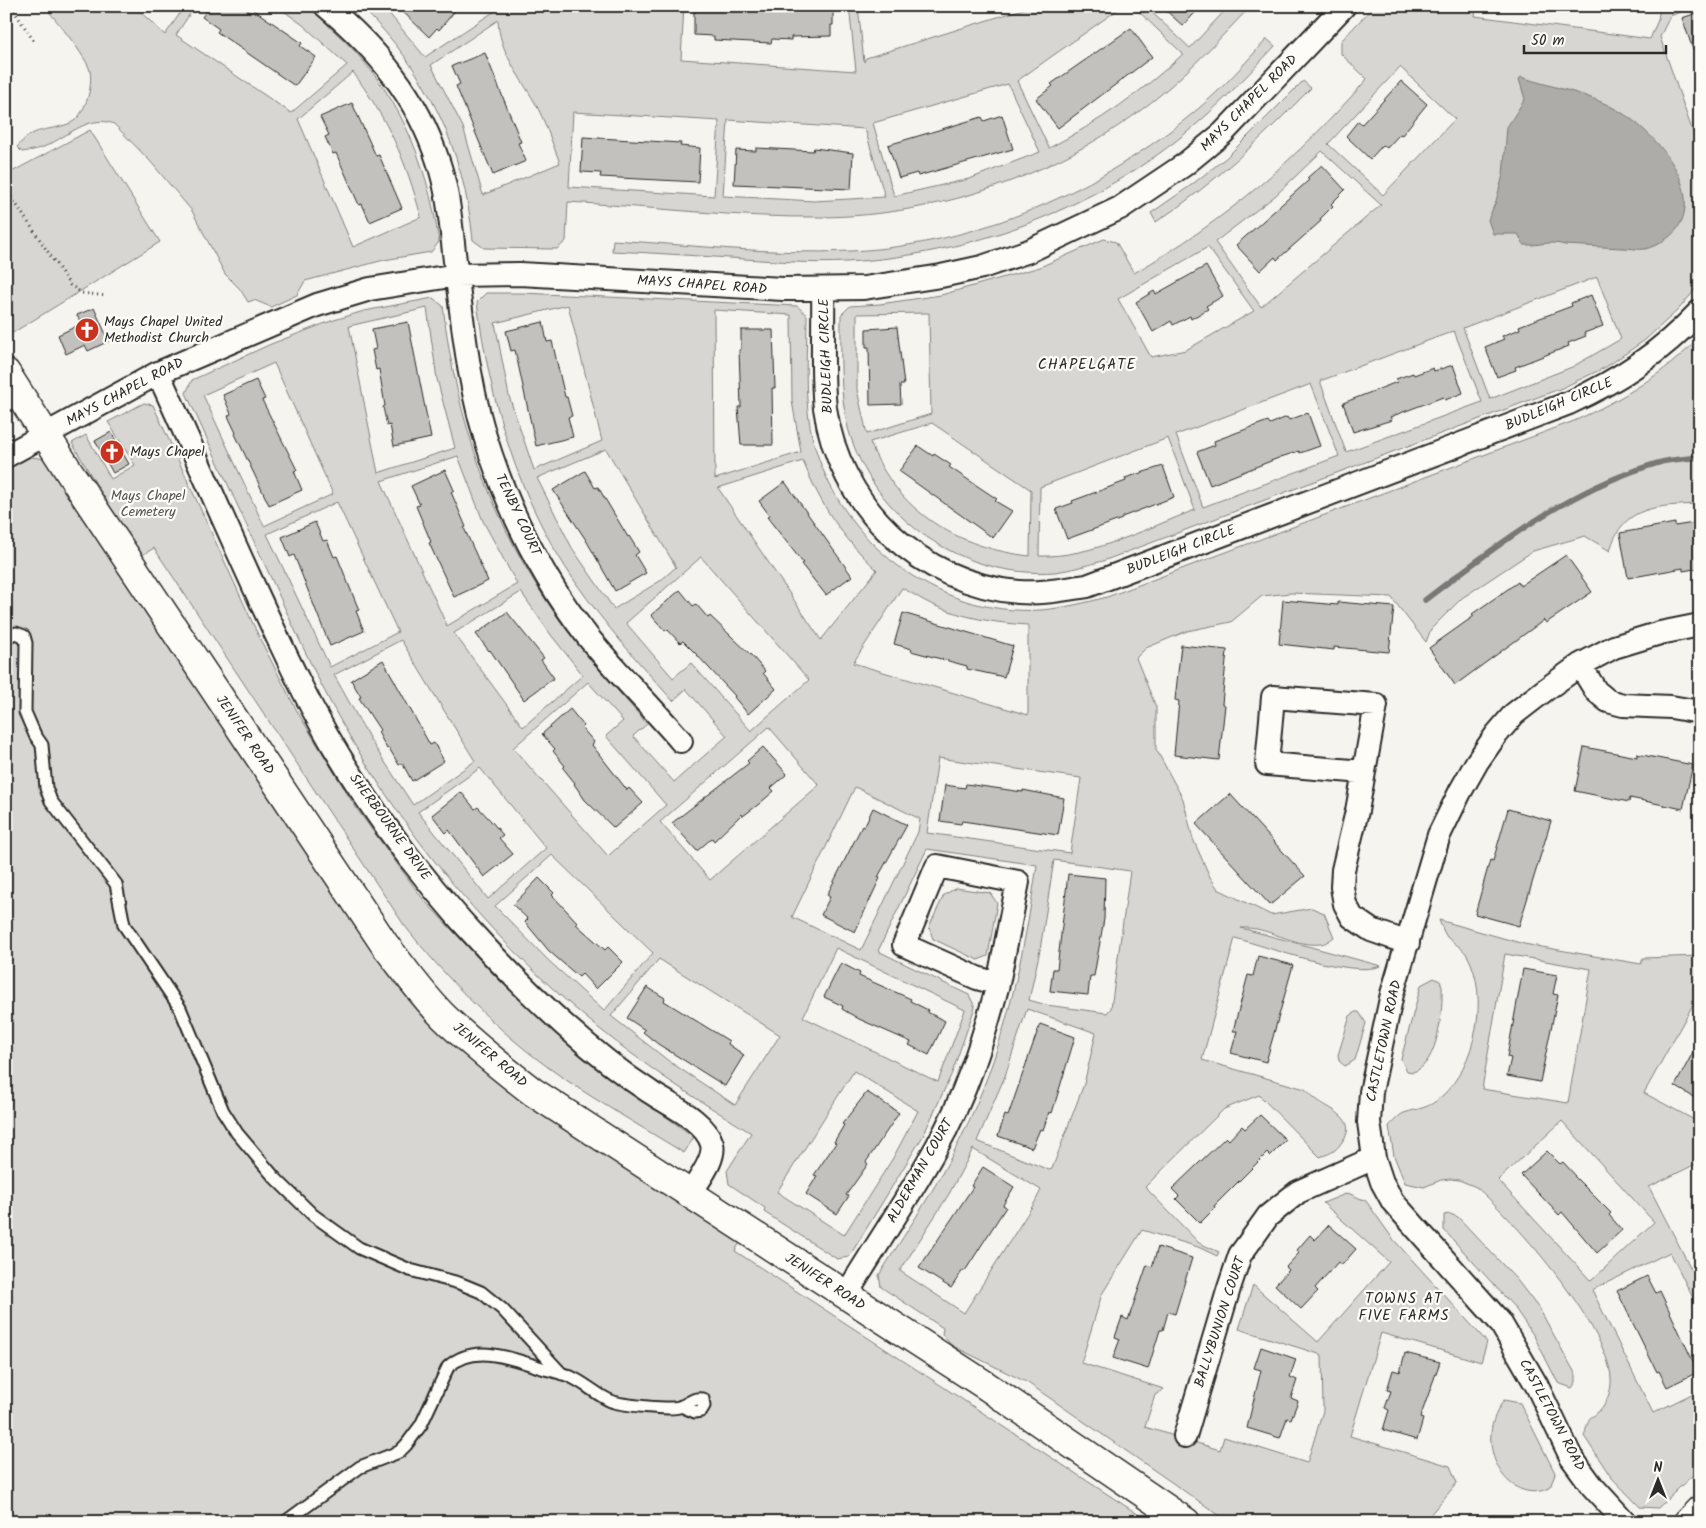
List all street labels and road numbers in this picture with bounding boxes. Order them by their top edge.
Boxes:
street label: MAYS CHAPEL ROAD [1195,49,1303,157]
street label: MAYS CHAPEL ROAD [636,269,768,301]
street label: BUDLEIGH CIRCLE [813,297,839,414]
street label: MAYS CHAPEL ROAD [62,352,188,432]
street label: BUDLEIGH CIRCLE [1502,371,1617,437]
street label: TENBY COURT [489,470,547,561]
street label: BUDLEIGH CIRCLE [1123,519,1239,581]
street label: JENIFER ROAD [210,691,280,779]
street label: SHERBOURNE DRIVE [344,769,437,886]
street label: CASTLETOWN ROAD [1360,978,1408,1104]
street label: JENIFER ROAD [448,1017,532,1093]
street label: ALDERMAN COURT [881,1113,960,1227]
street label: JENIFER ROAD [780,1248,870,1316]
street label: BALLYBUNION COURT [1188,1252,1252,1390]
street label: CASTLETOWN ROAD [1513,1355,1591,1475]

